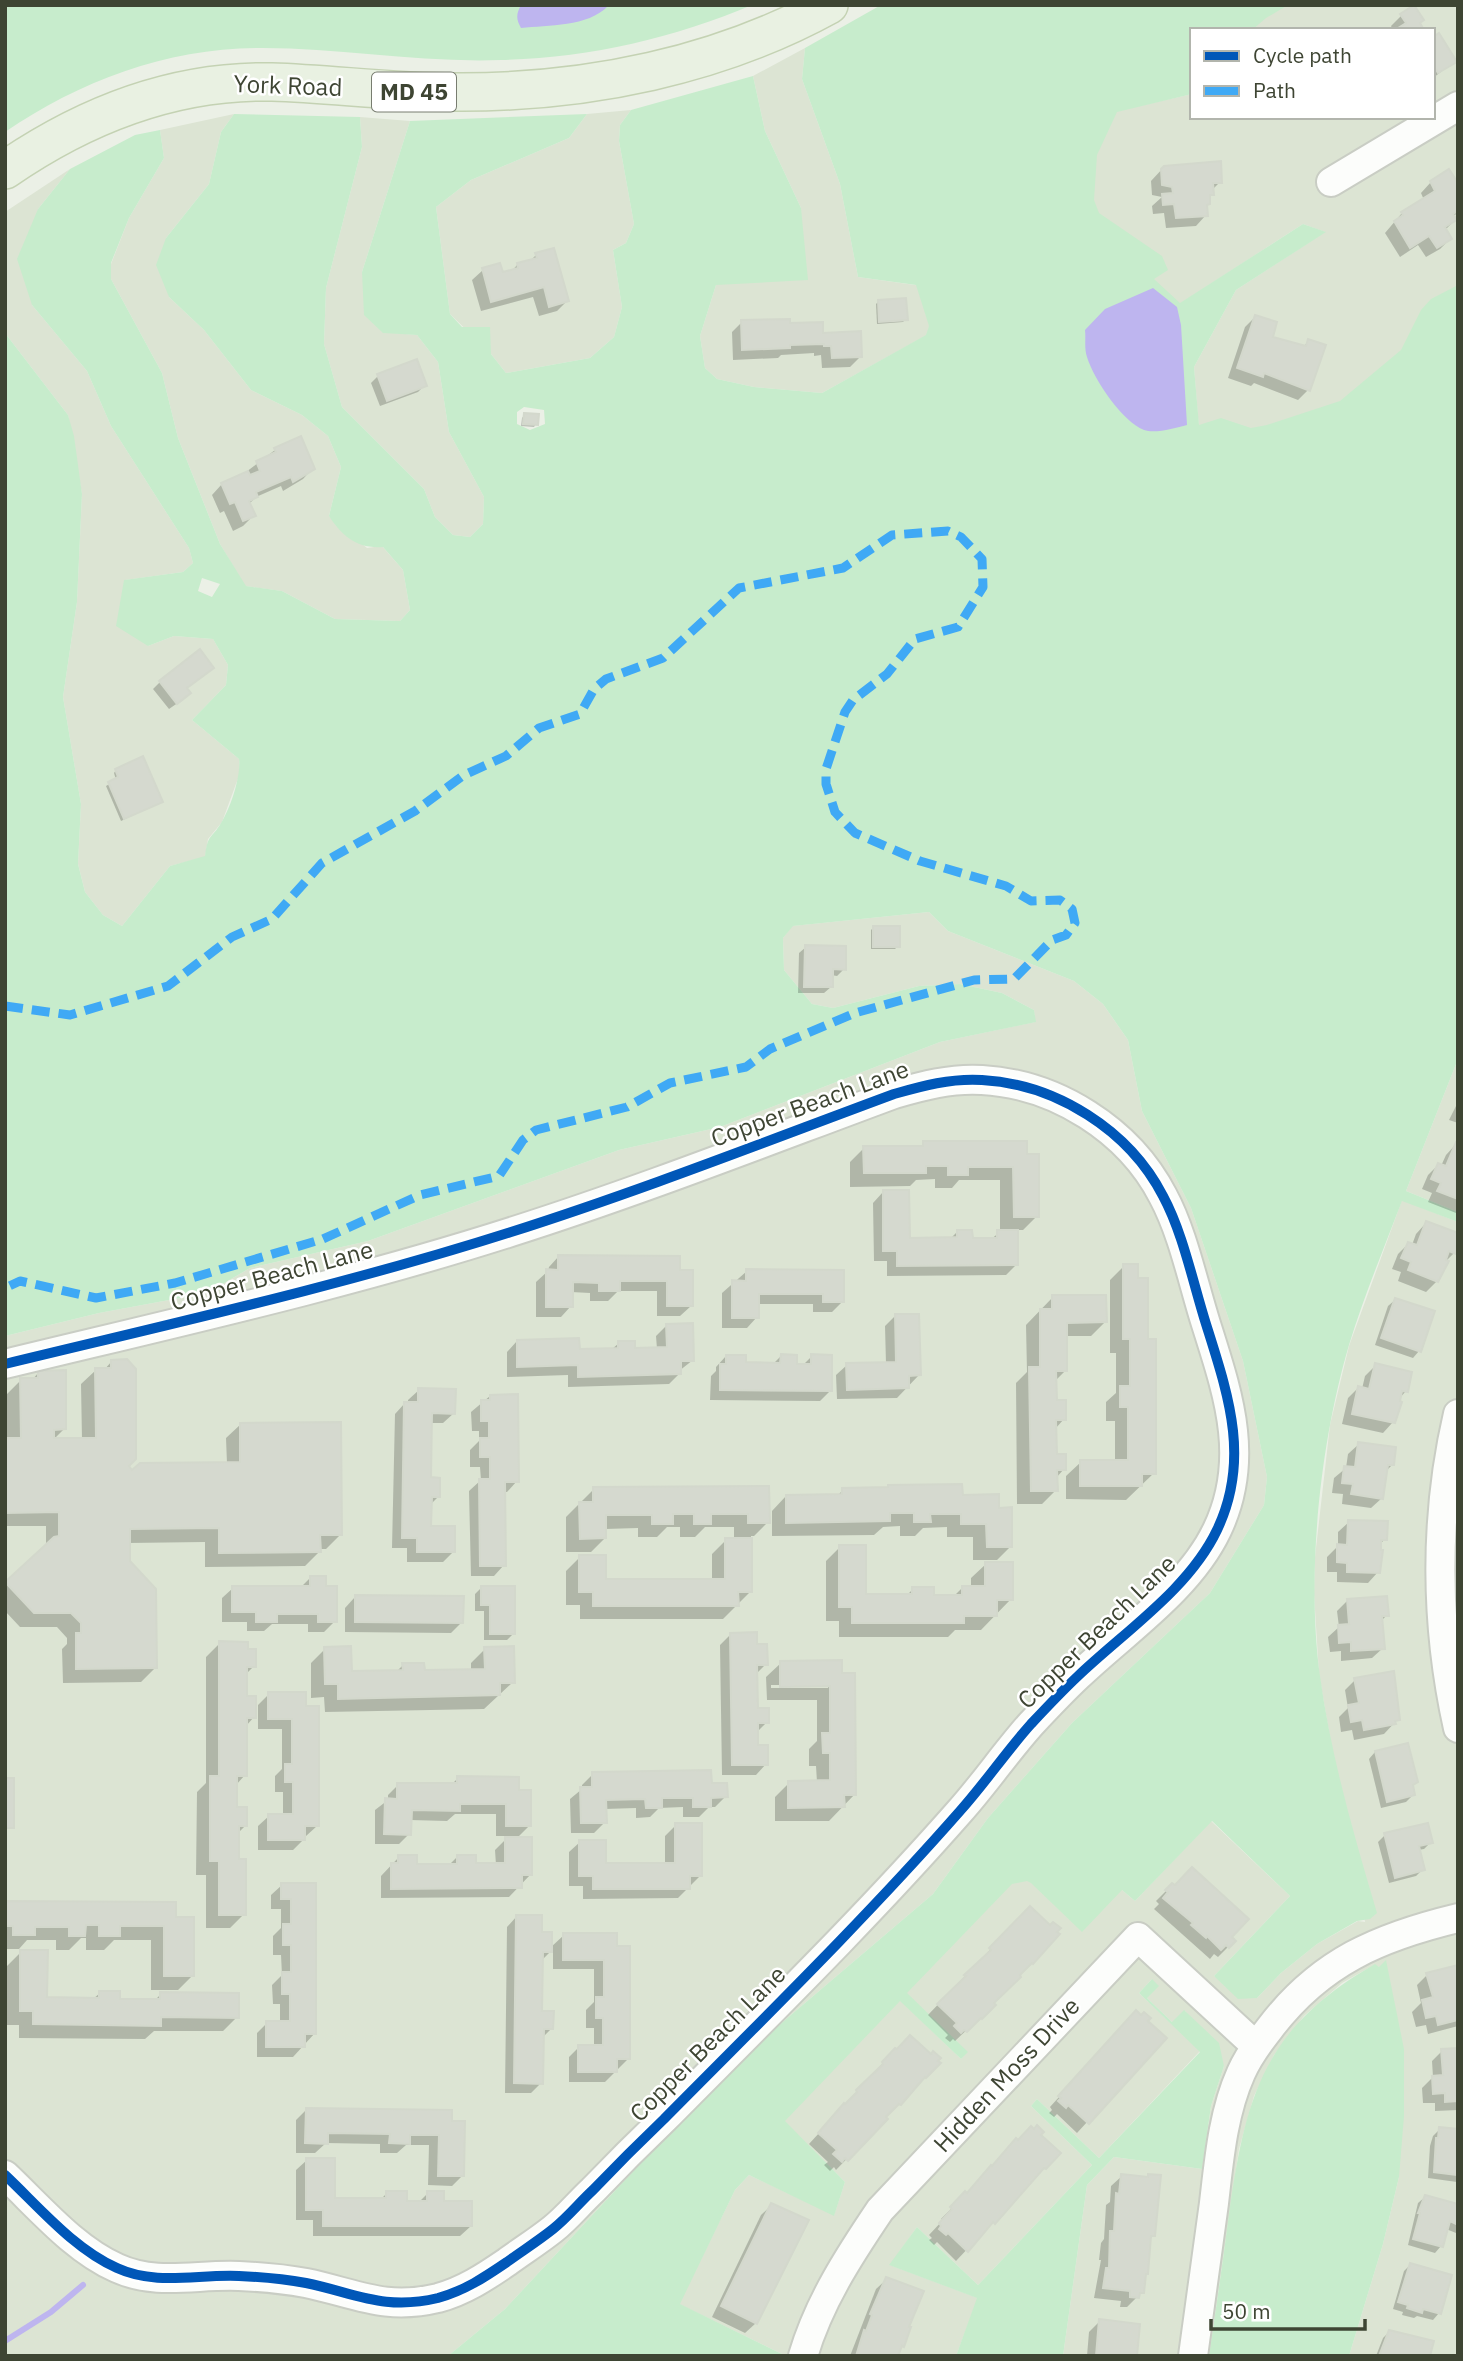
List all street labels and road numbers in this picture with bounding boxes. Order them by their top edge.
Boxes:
street label: York Road [233,67,343,103]
road number: MD 45 [372,72,456,111]
street label: Copper Beach Lane [706,1052,913,1154]
street label: Copper Beach Lane [167,1233,377,1317]
street label: Copper Beach Lane [1010,1547,1182,1715]
street label: Copper Beach Lane [622,1958,792,2128]
street label: Hidden Moss Drive [926,1990,1086,2159]

